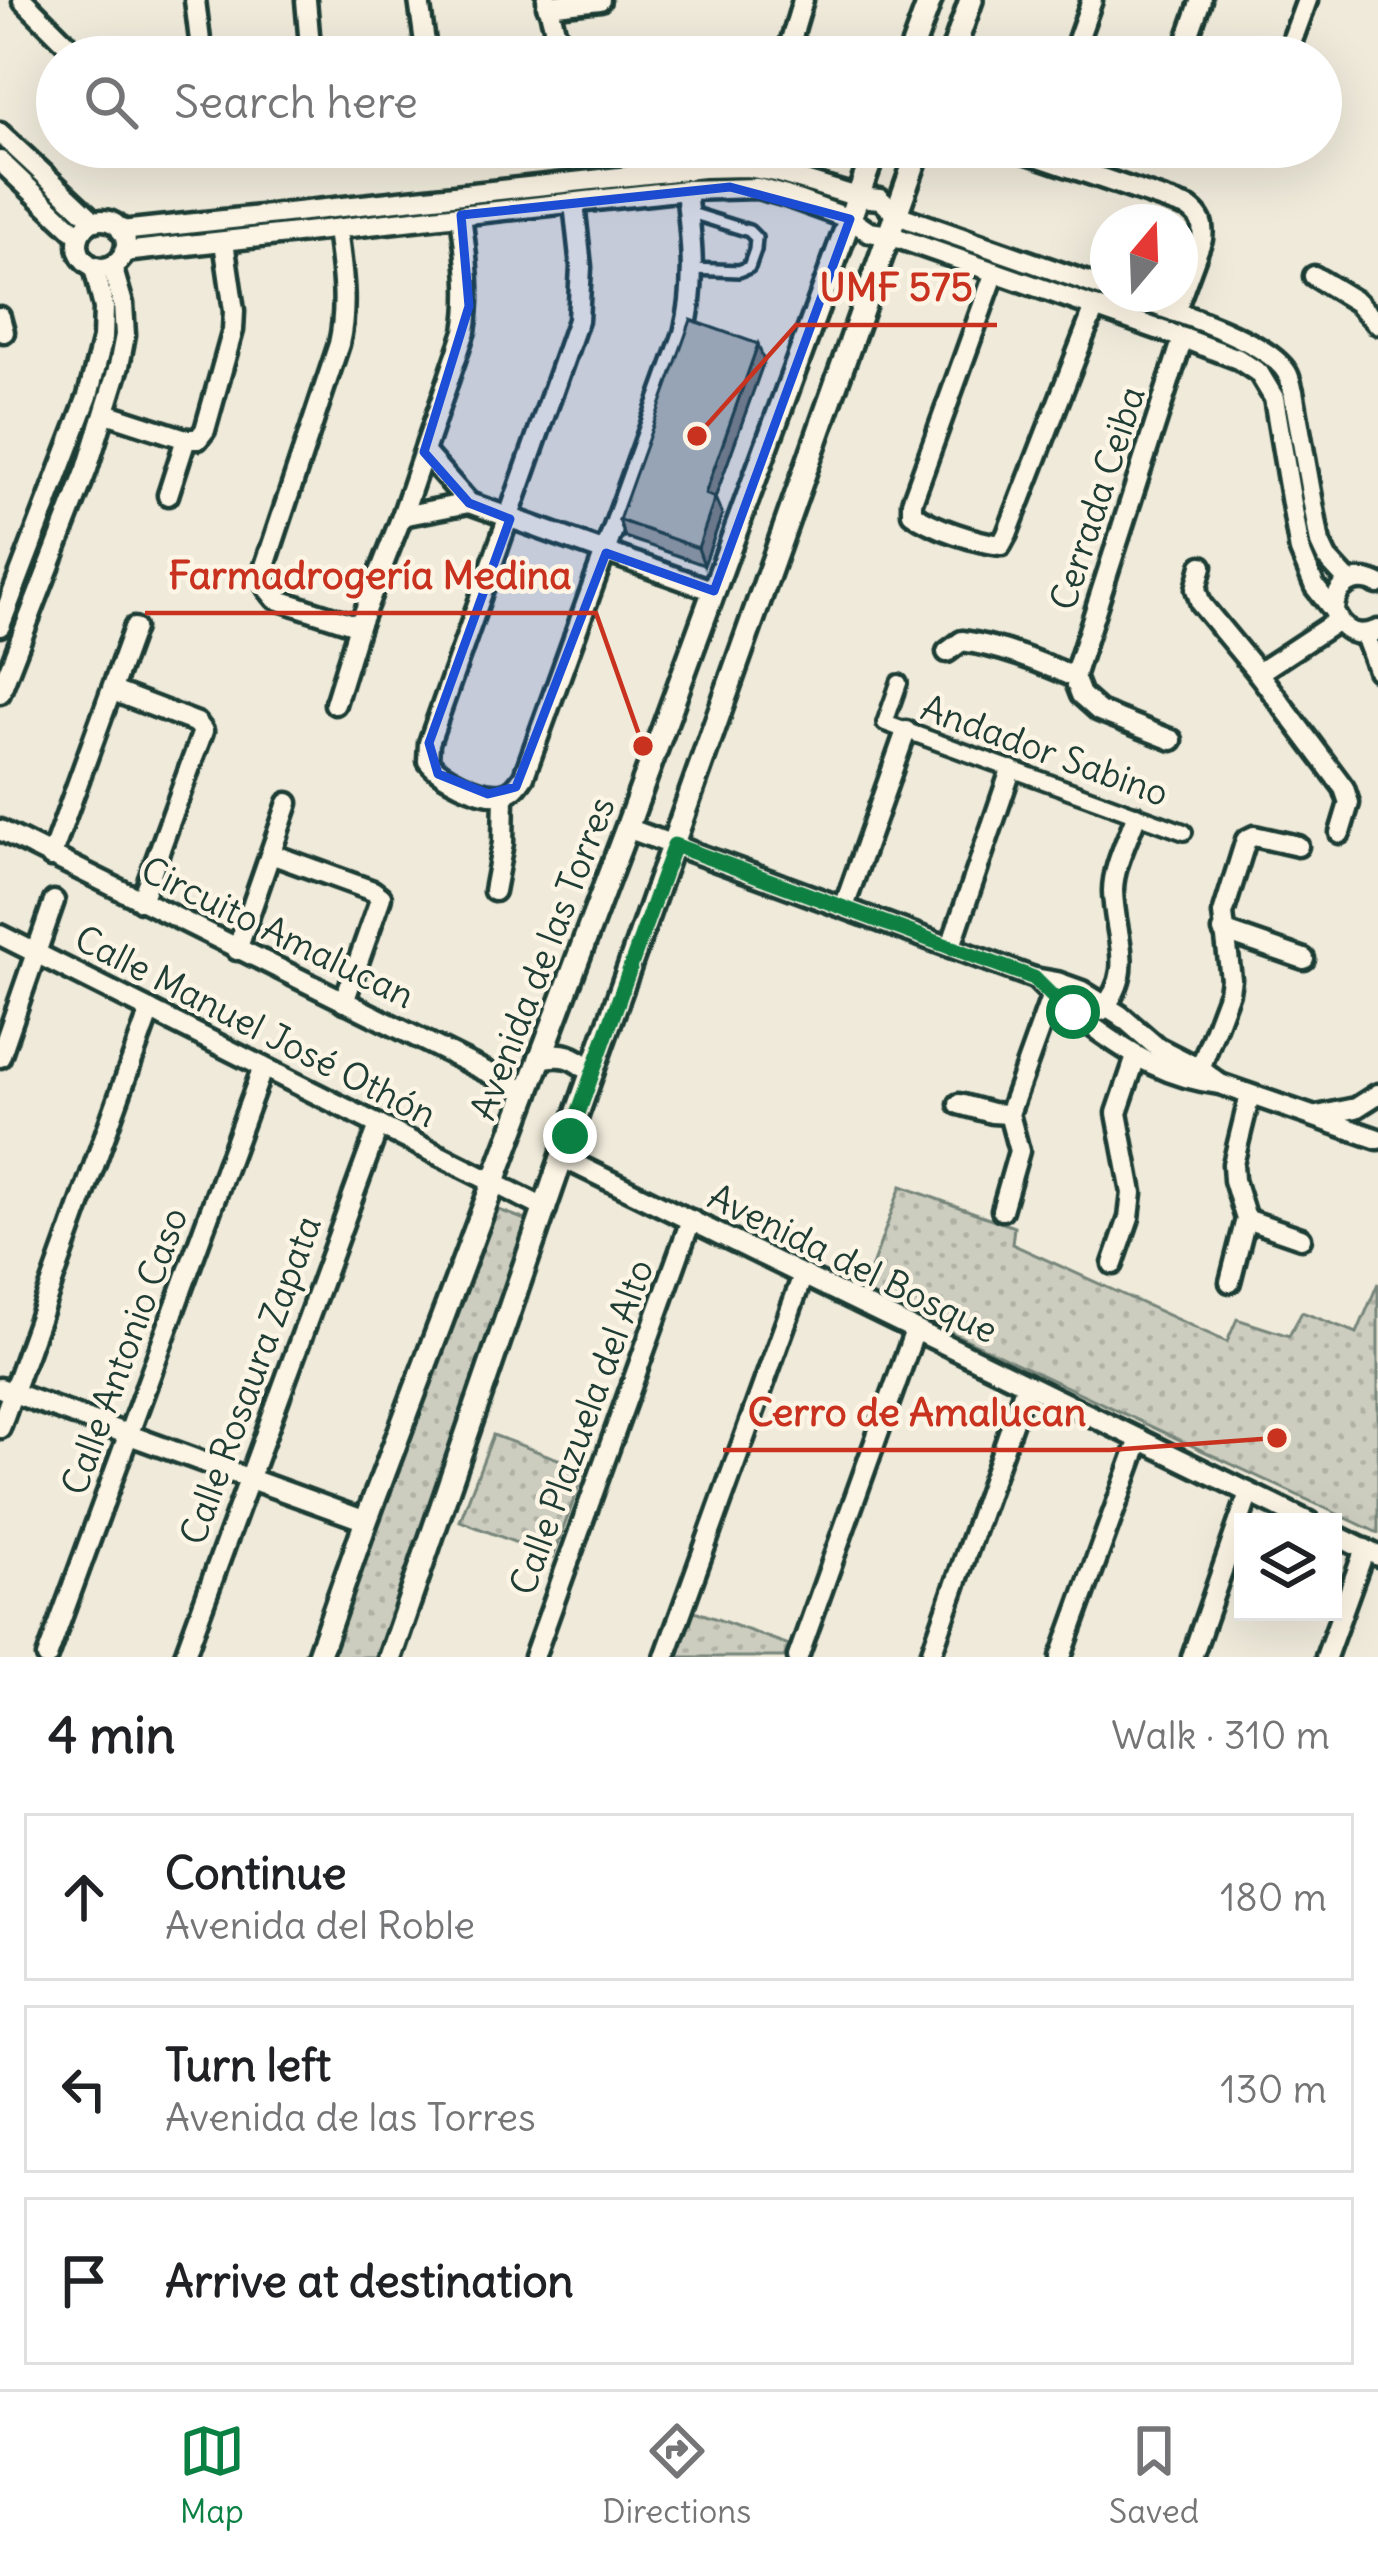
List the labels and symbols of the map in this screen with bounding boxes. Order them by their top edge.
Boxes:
north arrow [1090,204,1198,312]
callout: UMF 575 [796,250,997,325]
text: UMF 575 [819,263,973,312]
street label: Cerrada Ceiba [1040,381,1155,616]
callout: Farmadrogería Medina [145,538,596,613]
text: Farmadrogería Medina [168,551,572,600]
street label: Andador Sabino [915,685,1175,816]
street label: Avenida de las Torres [460,790,625,1126]
street label: Circuito Amalucan [134,847,422,1018]
street label: Calle Manuel José Othón [67,916,444,1137]
route start [1046,985,1100,1039]
route end [543,1109,597,1163]
street label: Avenida del Bosque [701,1174,1005,1353]
street label: Calle Antonio Caso [52,1201,197,1501]
street label: Calle Rosaura Zapata [170,1210,331,1551]
street label: Calle Plazuela del Alto [500,1253,663,1601]
callout: Cerro de Amalucan [723,1375,1110,1450]
text: Cerro de Amalucan [748,1388,1086,1437]

